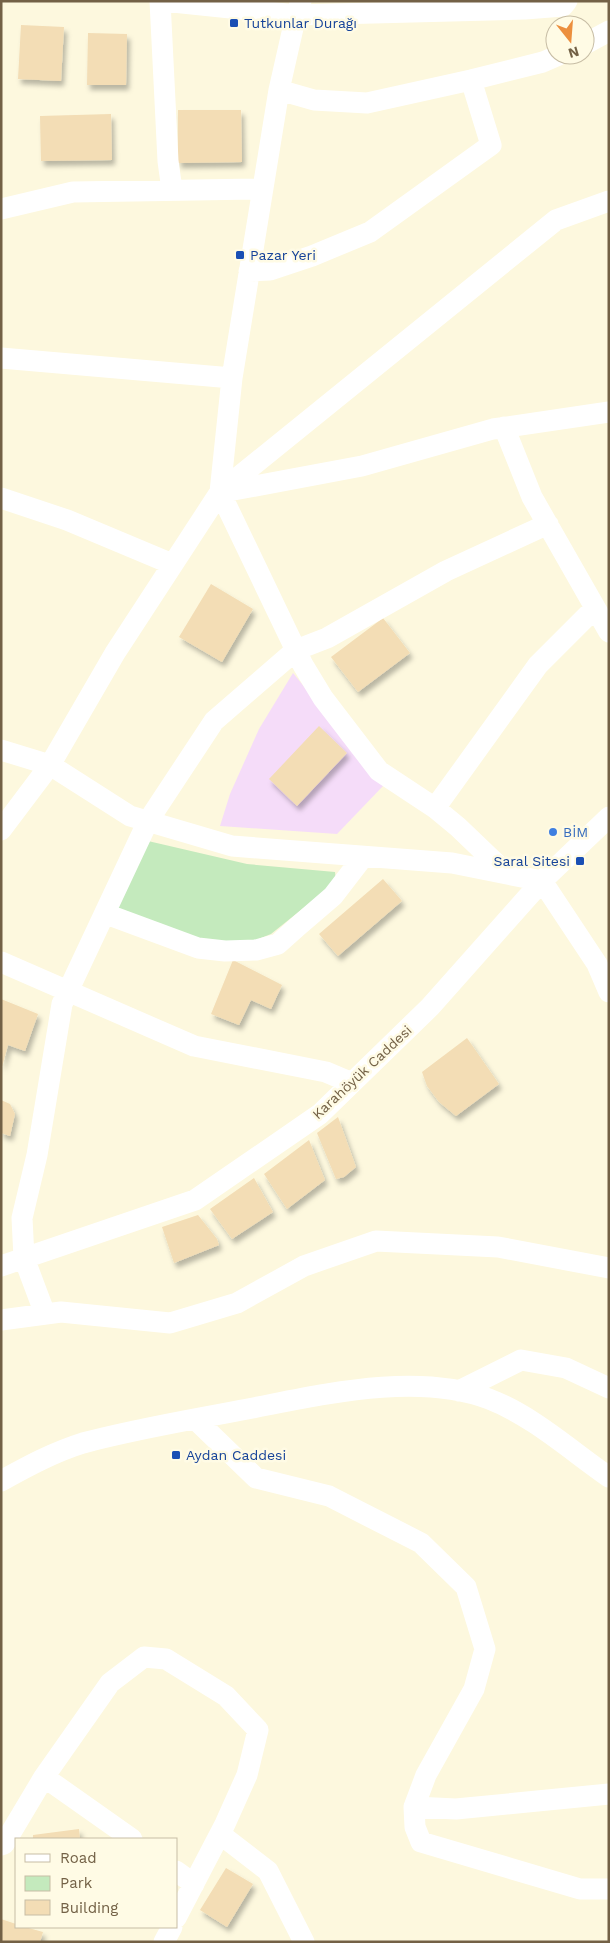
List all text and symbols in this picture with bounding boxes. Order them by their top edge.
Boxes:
place label: Tutkunlar Durağı [244,15,357,31]
north arrow [545,15,595,65]
marker: Tutkunlar Durağı [228,17,240,29]
text: N [567,43,581,62]
place label: Pazar Yeri [250,247,316,263]
marker: Pazar Yeri [234,249,246,261]
place label: BİM [563,824,588,840]
marker: BİM [547,826,559,838]
place label: Saral Sitesi [494,853,570,869]
marker: Saral Sitesi [574,855,586,867]
street label: Karahöyük Caddesi [309,1022,415,1122]
place label: Aydan Caddesi [186,1447,286,1463]
marker: Aydan Caddesi [170,1449,182,1461]
legend [15,1838,178,1928]
text: Road [60,1849,97,1867]
text: Park [60,1874,93,1892]
text: Building [60,1899,118,1917]

